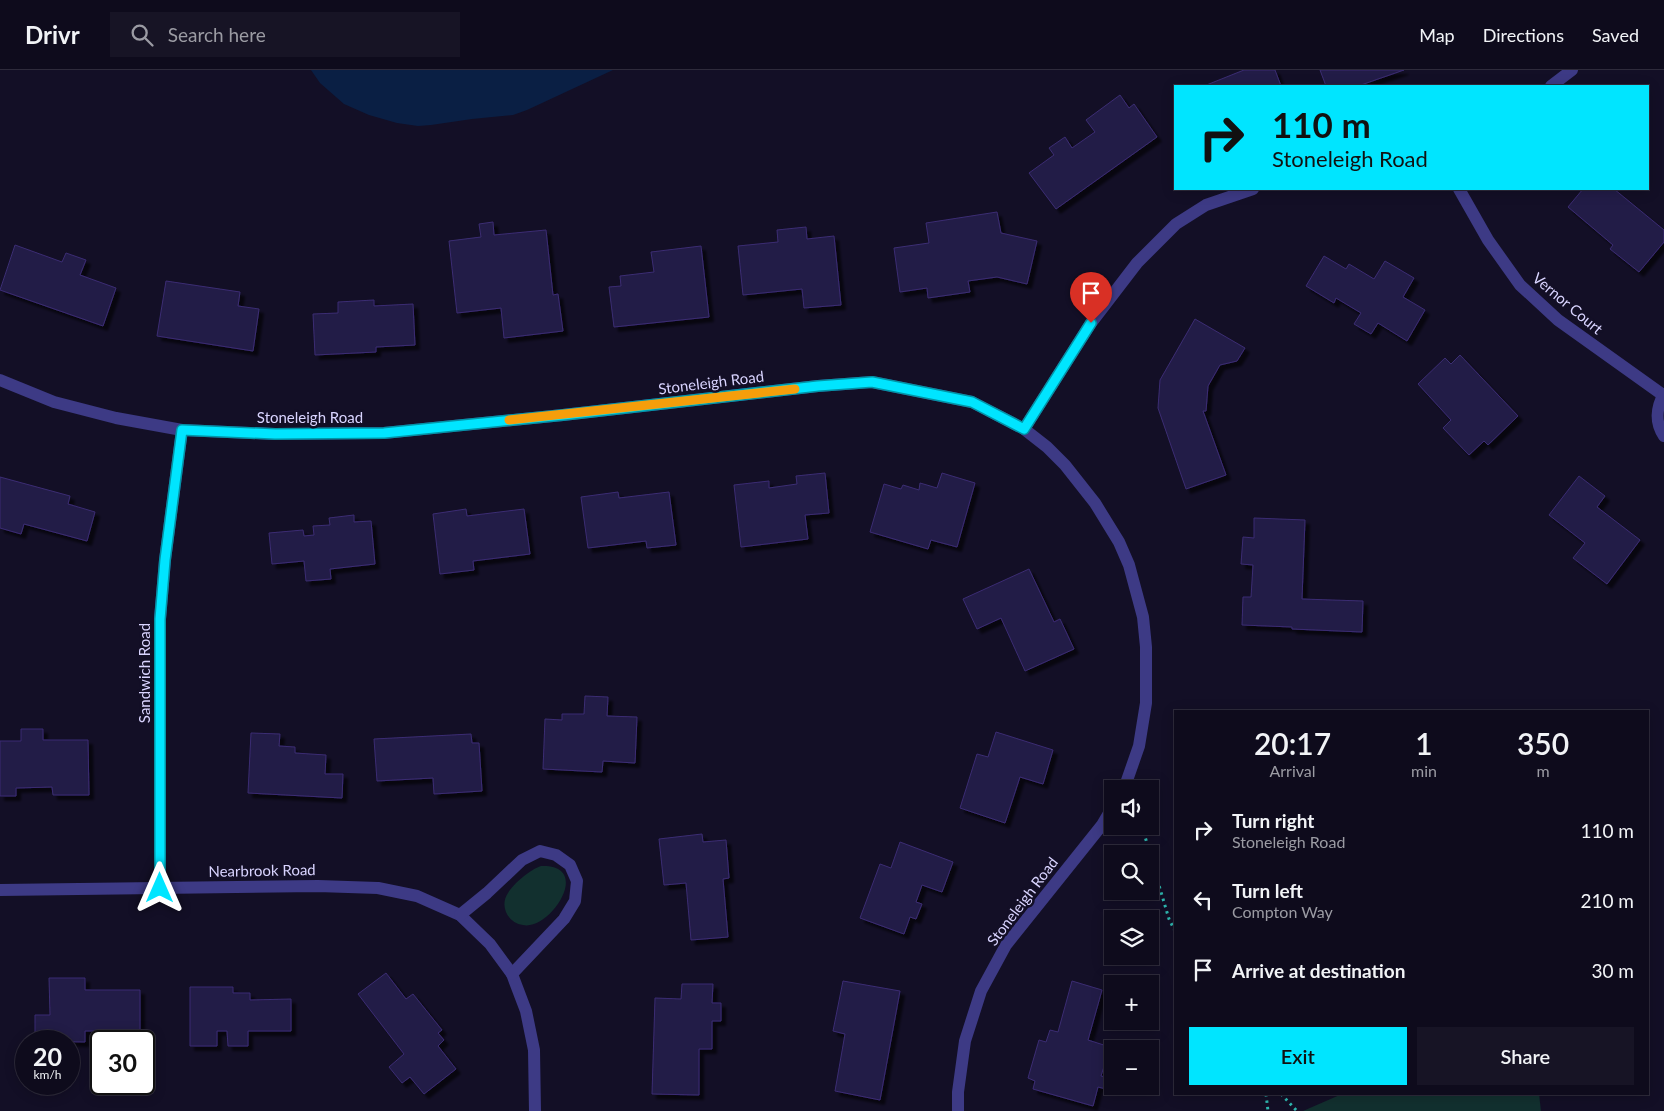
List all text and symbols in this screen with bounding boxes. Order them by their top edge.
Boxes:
search box [110,12,460,57]
text: Drivr [25,20,80,49]
icon: search [128,21,156,49]
text: Search here [168,23,266,46]
text: Map [1419,24,1455,46]
text: Directions [1483,24,1564,46]
text: Saved [1592,24,1639,46]
text: 110 m [1272,103,1371,145]
icon: right [1189,105,1254,170]
text: Stoneleigh Road [1272,145,1428,172]
street label: Vernor Court [1529,269,1607,338]
pin [1070,272,1112,323]
icon: arrive [1077,279,1105,307]
street label: Stoneleigh Road [657,367,765,397]
street label: Stoneleigh Road [257,408,363,426]
street label: Sandwich Road [135,623,153,723]
text: 20:17 [1254,725,1331,761]
text: 1 [1415,725,1433,761]
text: 350 [1517,725,1569,761]
text: Arrival [1269,761,1316,780]
text: min [1411,761,1437,780]
text: m [1536,761,1550,780]
map controls [1104,780,1159,1095]
button: sound [1104,780,1159,835]
text: Turn right [1232,809,1314,832]
icon: right [1189,816,1217,844]
text: 110 m [1580,819,1634,842]
text: Stoneleigh Road [1232,832,1345,851]
button: search [1104,845,1159,900]
street label: Stoneleigh Road [983,853,1061,949]
street label: Nearbrook Road [208,860,316,880]
position arrow [133,861,185,913]
text: Turn left [1232,879,1303,902]
icon: left [1189,886,1217,914]
text: 210 m [1580,889,1634,912]
text: Compton Way [1232,902,1333,921]
button: layers [1104,910,1159,965]
icon: arrive [1189,956,1217,984]
text: Arrive at destination [1232,959,1405,982]
text: 30 m [1591,959,1634,982]
button: + [1104,975,1159,1030]
button: Exit [1189,1027,1407,1085]
button: Share [1417,1027,1634,1085]
speed limit sign: 30 [90,1030,155,1095]
button: − [1104,1040,1159,1095]
text: 20 [33,1041,62,1071]
text: km/h [33,1067,62,1082]

